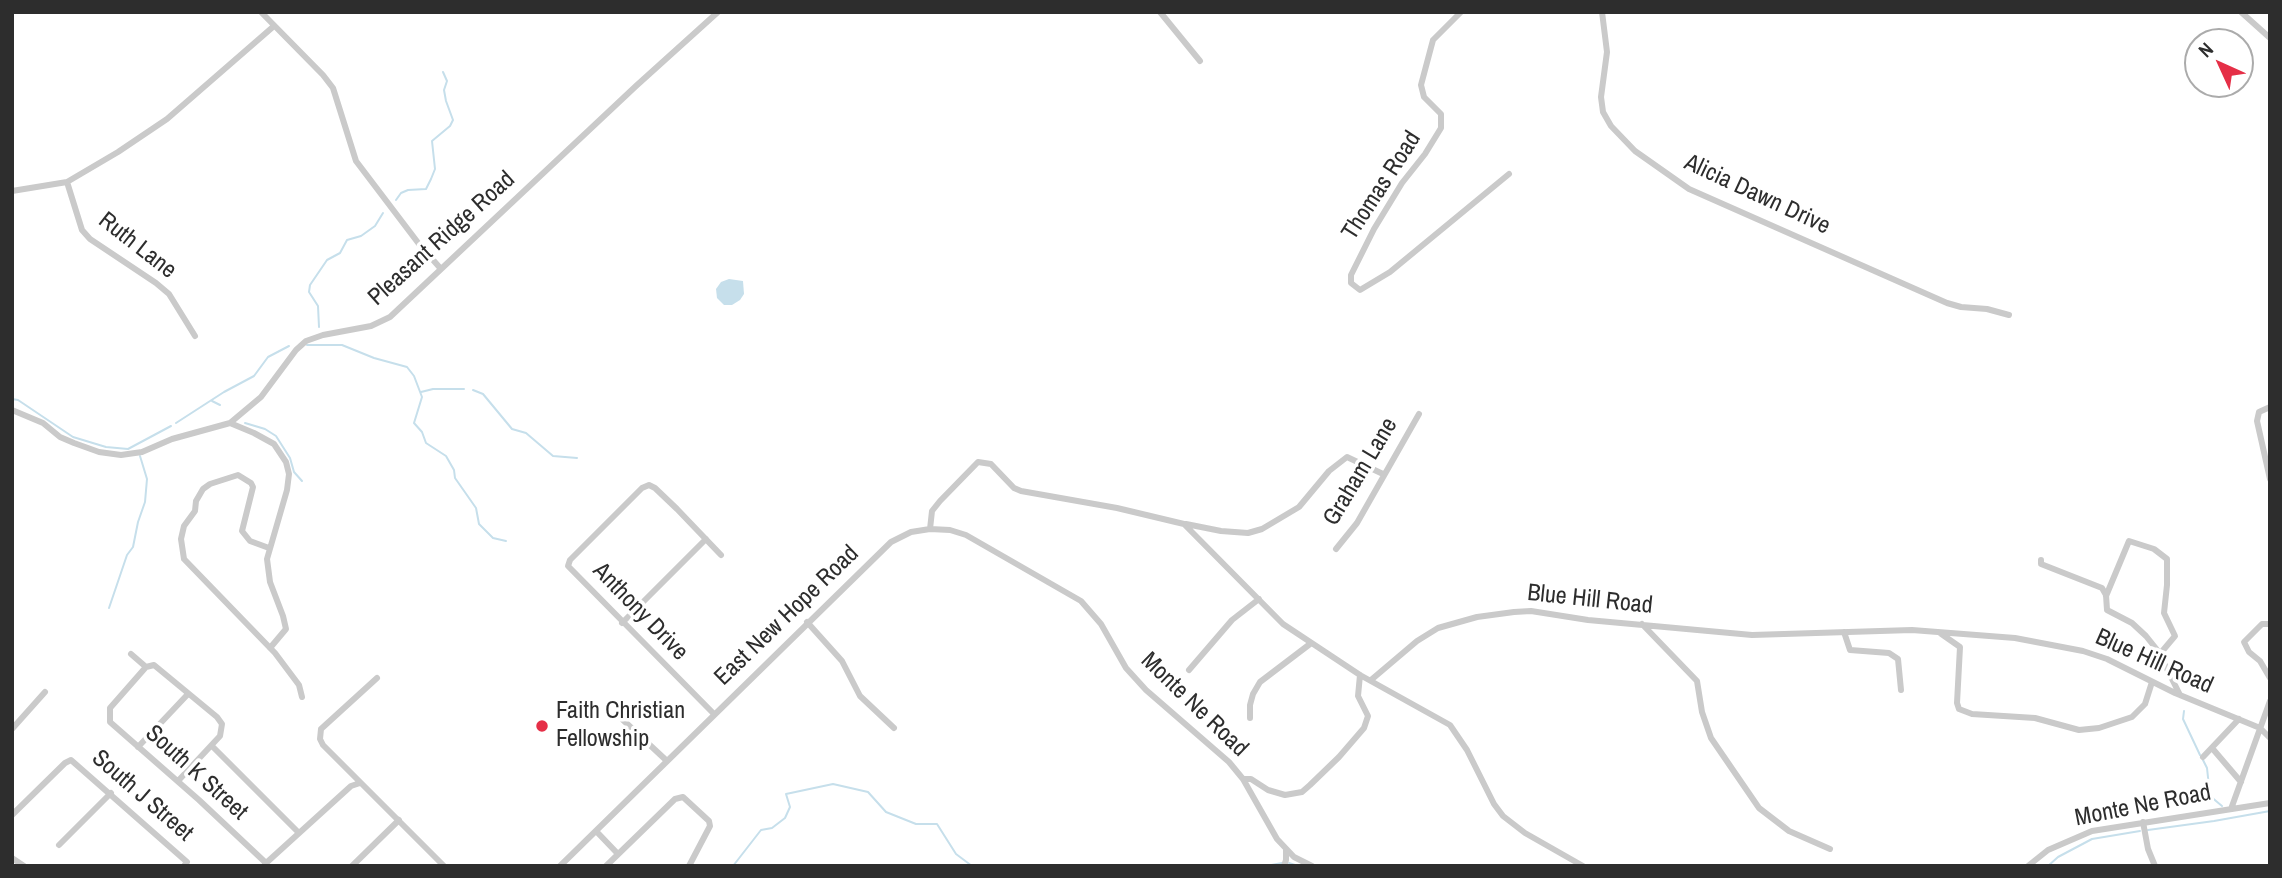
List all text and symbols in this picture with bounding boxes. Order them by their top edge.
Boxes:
north arrow [2184,28,2254,98]
text: N [2192,36,2219,63]
street label: Thomas Road [1336,126,1428,246]
street label: Alicia Dawn Drive [1680,149,1834,241]
street label: Pleasant Ridge Road [363,166,521,312]
street label: Ruth Lane [92,207,182,285]
street label: Graham Lane [1318,413,1404,531]
street label: East New Hope Road [709,540,865,692]
street label: Anthony Drive [586,557,694,667]
street label: Blue Hill Road [1526,579,1654,621]
street label: Blue Hill Road [2091,623,2217,701]
street label: Monte Ne Road [1134,647,1254,763]
place label: Faith Christian Fellowship [556,698,685,754]
marker: Faith Christian Fellowship [534,718,550,734]
street label: South K Street [139,719,253,827]
street label: South J Street [85,744,199,848]
street label: Monte Ne Road [2073,779,2213,833]

